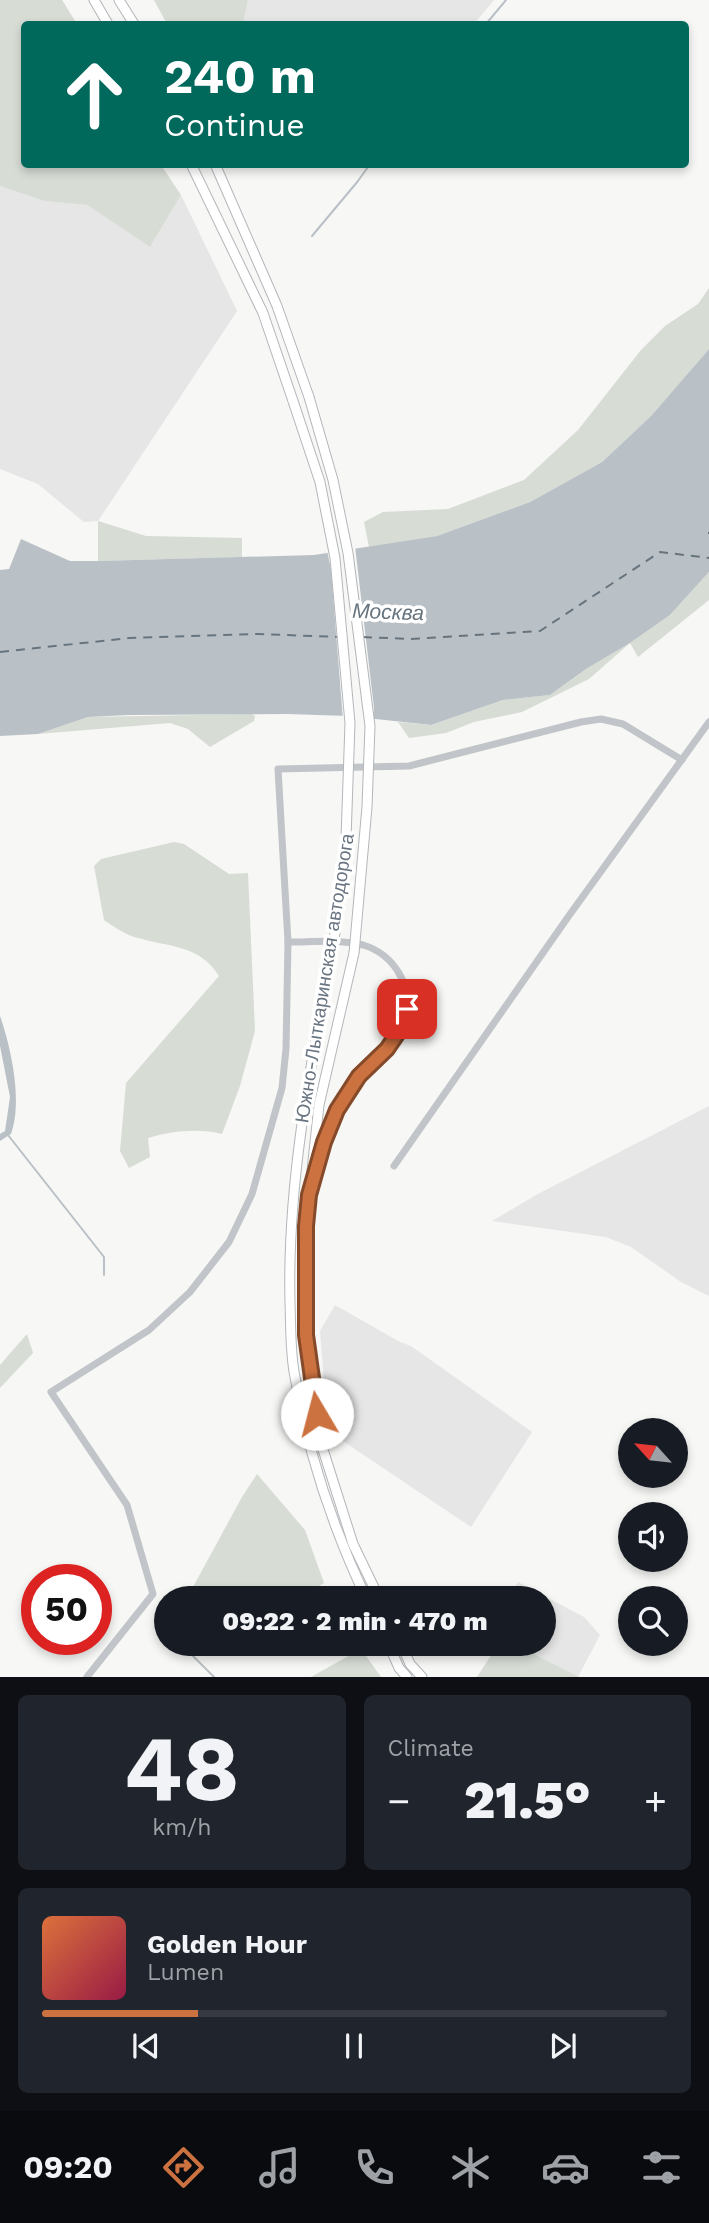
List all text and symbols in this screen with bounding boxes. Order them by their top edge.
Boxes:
text: 240 m [164,47,316,105]
icon: ahead [49,49,140,140]
text: Continue [164,106,305,144]
water label: Москва [352,598,424,625]
street label: Южно-Лыткаринская автодорога [290,831,359,1124]
pin [377,979,437,1039]
icon: arrive [388,990,426,1028]
position arrow [280,1377,354,1451]
north arrow [618,1418,688,1488]
map controls [618,1418,688,1656]
button: sound [618,1502,688,1572]
speed limit sign: 50 [21,1564,112,1655]
button: search [618,1586,688,1656]
text: 09:22 · 2 min · 470 m [222,1606,488,1636]
text: 48 [124,1715,240,1822]
text: Climate [388,1735,474,1762]
text: 21.5° [464,1770,591,1831]
text: − [388,1779,410,1823]
text: + [644,1779,667,1823]
text: km/h [152,1814,211,1841]
text: Golden Hour [147,1929,307,1959]
text: Lumen [147,1959,224,1986]
icon: previous [127,2027,165,2065]
icon: pause [335,2027,373,2065]
icon: next [544,2027,582,2065]
icon: directions [159,2143,208,2192]
icon: music [255,2143,304,2192]
icon: phone [350,2143,399,2192]
icon: climate [446,2143,495,2192]
icon: car [541,2143,590,2192]
icon: filters [637,2143,686,2192]
text: 09:20 [23,2148,113,2186]

